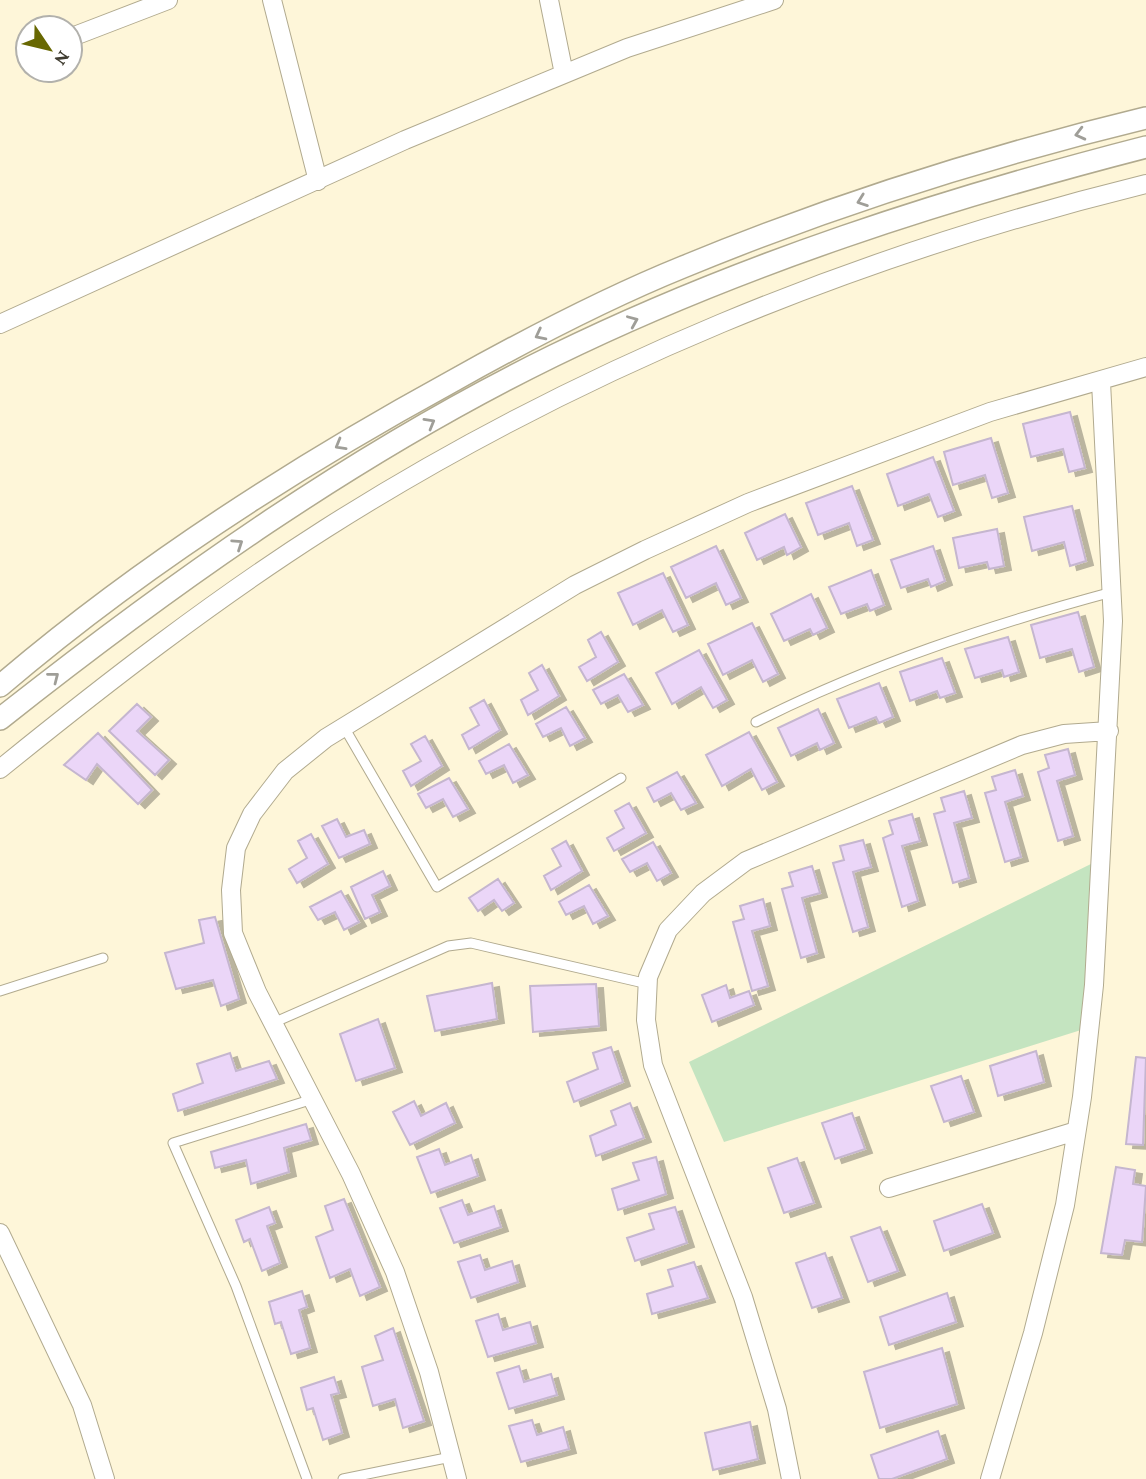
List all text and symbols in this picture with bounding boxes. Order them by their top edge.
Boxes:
north arrow [14,14,84,84]
text: N [50,47,75,70]
one-way arrow [1074,126,1086,140]
one-way arrow [857,193,869,207]
one-way arrow [627,315,639,329]
one-way arrow [535,327,547,341]
one-way arrow [423,418,436,431]
one-way arrow [335,437,348,450]
one-way arrow [230,540,243,552]
one-way arrow [45,673,58,685]

